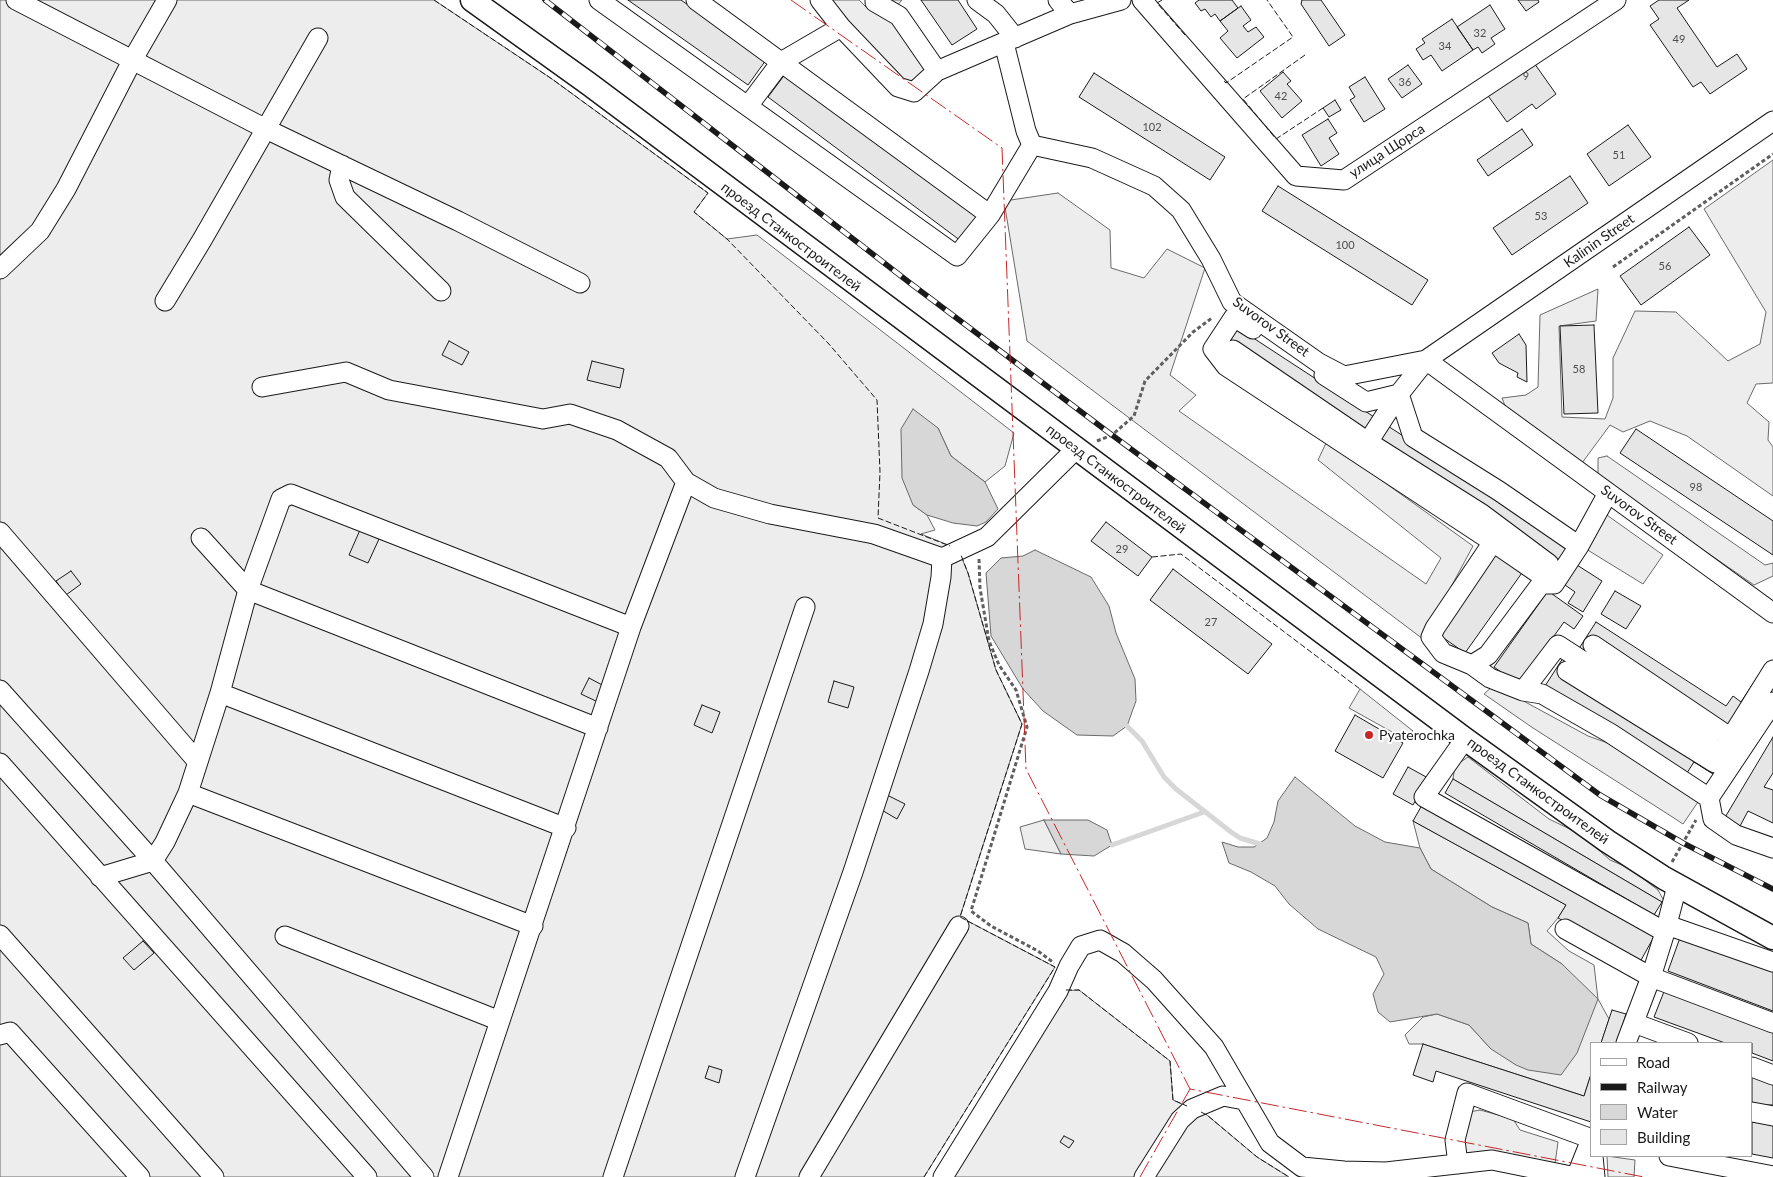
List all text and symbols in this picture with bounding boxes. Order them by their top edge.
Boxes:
house number: 32 [1474,26,1486,40]
house number: 49 [1673,32,1685,46]
house number: 34 [1439,39,1451,53]
house number: 9 [1523,69,1529,83]
house number: 36 [1399,75,1411,89]
house number: 42 [1275,89,1287,103]
house number: 102 [1142,120,1162,134]
street label: улица Щорса [1346,120,1428,182]
house number: 51 [1613,148,1625,162]
street label: проезд Станкостроителей [718,179,864,295]
house number: 53 [1535,209,1547,223]
street label: Kalinin Street [1560,211,1638,271]
house number: 100 [1335,238,1355,252]
house number: 56 [1659,259,1671,273]
street label: Suvorov Street [1229,294,1313,360]
house number: 58 [1573,362,1585,376]
street label: проезд Станкостроителей [1043,421,1189,537]
house number: 98 [1690,480,1702,494]
street label: Suvorov Street [1597,482,1681,548]
house number: 29 [1116,542,1128,556]
house number: 27 [1205,615,1217,629]
place label: Pyaterochka [1379,727,1455,743]
marker: Pyaterochka [1363,729,1375,741]
street label: проезд Станкостроителей [1464,734,1612,848]
legend [1590,1042,1753,1157]
text: Road [1637,1053,1670,1071]
text: Railway [1637,1078,1688,1096]
text: Water [1637,1103,1678,1121]
text: Building [1637,1128,1690,1146]

